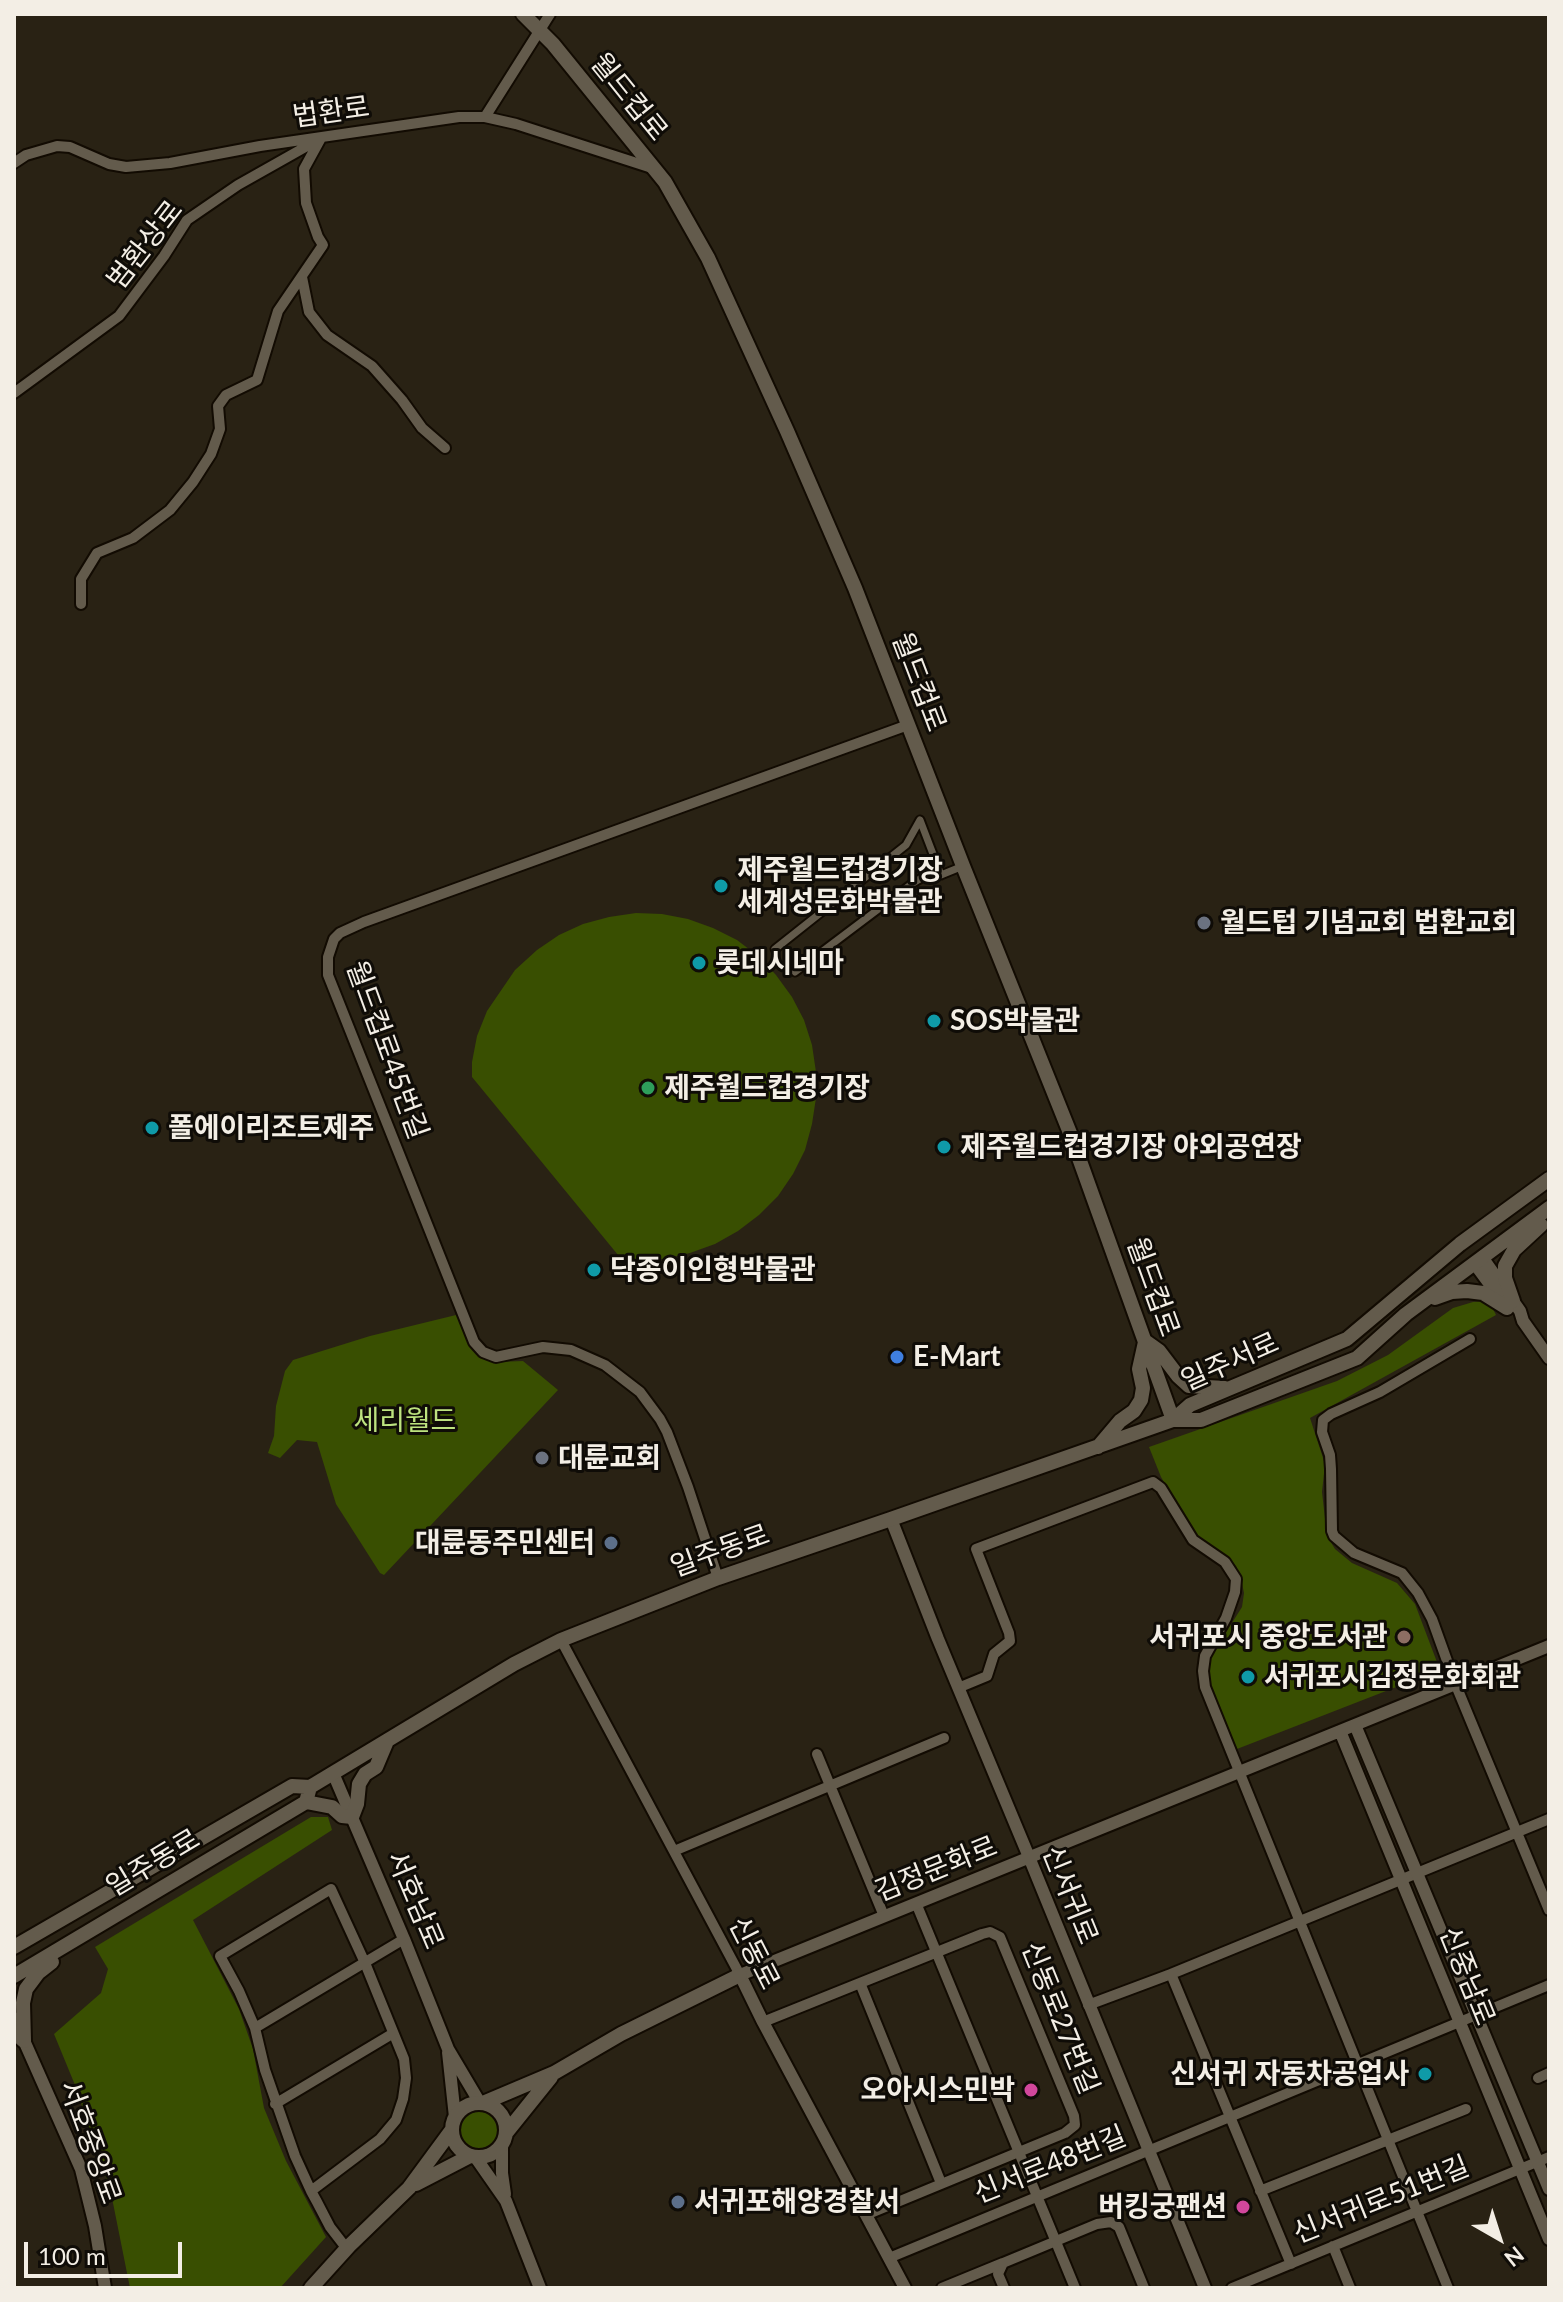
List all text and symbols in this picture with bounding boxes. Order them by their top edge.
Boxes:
street label: 월드컵로 [584,46,674,148]
street label: 법환로 [290,90,372,134]
street label: 범환상로 [100,194,190,296]
street label: 월드컵로 [885,628,953,736]
place label: 제주월드컵경기장 세계성문화박물관 [737,853,943,919]
marker: 제주월드컵경기장 세계성문화박물관 [712,877,730,895]
place label: 월드텁 기념교회 법환교회 [1220,906,1517,940]
marker: 월드텁 기념교회 법환교회 [1195,914,1213,932]
place label: 롯데시네마 [715,946,844,980]
marker: 롯데시네마 [690,954,708,972]
street label: 월드컵로45번길 [339,956,435,1144]
place label: SOS박물관 [950,1004,1081,1038]
marker: SOS박물관 [925,1012,943,1030]
place label: 제주월드컵경기장 [664,1071,870,1105]
marker: 제주월드컵경기장 [639,1079,657,1097]
place label: 폴에이리조트제주 [168,1111,374,1145]
marker: 폴에이리조트제주 [143,1119,161,1137]
place label: 제주월드컵경기장 야외공연장 [960,1130,1302,1164]
marker: 제주월드컵경기장 야외공연장 [935,1138,953,1156]
street label: 월드컵로 [1120,1233,1186,1341]
place label: 닥종이인형박물관 [610,1253,816,1287]
marker: 닥종이인형박물관 [585,1261,603,1279]
street label: 일주서로 [1176,1326,1284,1398]
place label: E-Mart [913,1340,1001,1374]
marker: E-Mart [888,1348,906,1366]
park label: 세리월드 [353,1404,457,1438]
place label: 대륜교회 [558,1441,661,1475]
marker: 대륜교회 [533,1449,551,1467]
street label: 일주동로 [666,1518,774,1584]
place label: 대륜동주민센터 [415,1526,595,1560]
marker: 대륜동주민센터 [602,1534,620,1552]
place label: 서귀포시 중앙도서관 [1149,1620,1388,1654]
marker: 서귀포시 중앙도서관 [1395,1628,1413,1646]
place label: 서귀포시김정문화회관 [1264,1660,1522,1694]
marker: 서귀포시김정문화회관 [1239,1668,1257,1686]
street label: 일주동로 [100,1822,206,1904]
street label: 김정문화로 [870,1829,1002,1909]
street label: 신서귀로 [1035,1841,1105,1949]
street label: 서호남로 [379,1846,451,1954]
street label: 신동로 [721,1911,787,1995]
street label: 신중남로 [1432,1922,1502,2030]
street label: 신동로27번길 [1014,1937,1106,2099]
place label: 신서귀 자동차공업사 [1170,2057,1409,2091]
marker: 신서귀 자동차공업사 [1416,2065,1434,2083]
place label: 오아시스민박 [860,2073,1015,2107]
street label: 서호중앙로 [52,2076,128,2208]
marker: 오아시스민박 [1022,2081,1040,2099]
street label: 신서로48번길 [969,2119,1131,2211]
street label: 신서귀로51번길 [1288,2149,1474,2251]
place label: 서귀포해양경찰서 [694,2185,900,2219]
place label: 버킹궁팬션 [1098,2190,1227,2224]
marker: 서귀포해양경찰서 [669,2193,687,2211]
marker: 버킹궁팬션 [1234,2198,1252,2216]
north arrow [1459,2198,1539,2278]
scale bar [28,2226,186,2276]
text: 100 m [38,2241,106,2270]
text: N [1499,2241,1530,2273]

